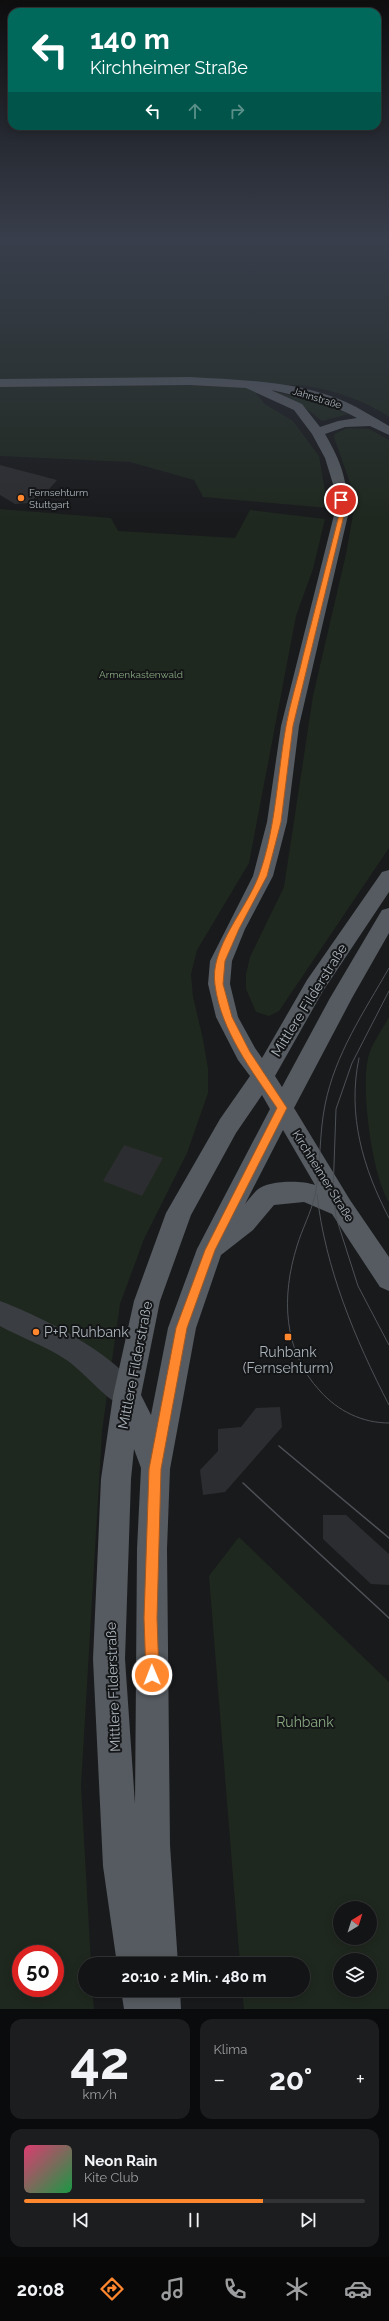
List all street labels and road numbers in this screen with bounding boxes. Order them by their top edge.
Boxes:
street label: Jahnstraße [291,385,343,411]
street label: Mittlere Filderstraße [268,941,350,1059]
street label: Kirchheimer Straße [289,1128,357,1224]
street label: Mittlere Filderstraße [115,1300,155,1430]
street label: Mittlere Filderstraße [103,1622,123,1752]

